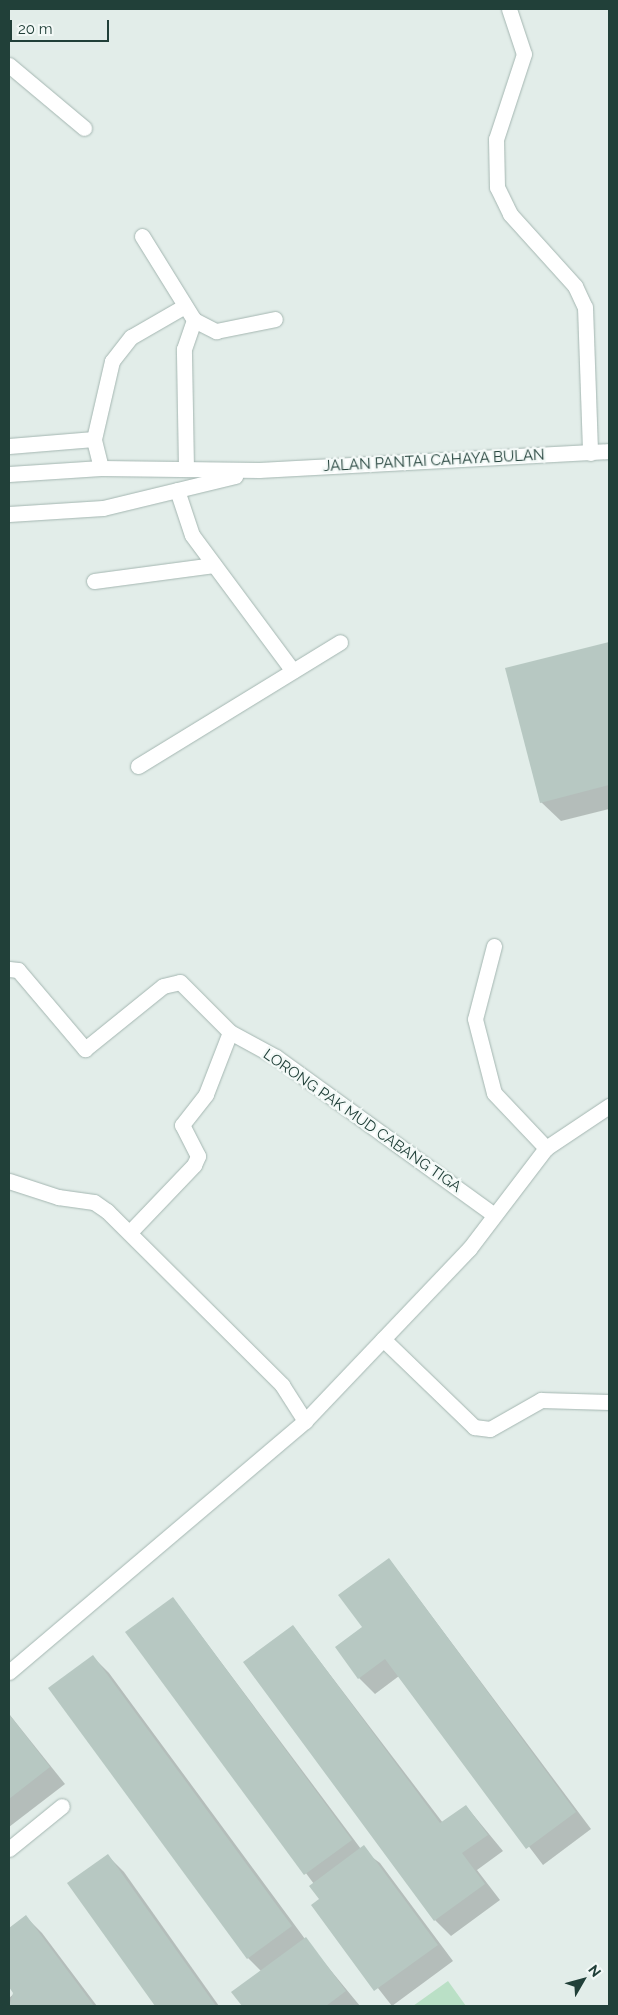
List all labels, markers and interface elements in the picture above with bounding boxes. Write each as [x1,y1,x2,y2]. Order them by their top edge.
scale bar [12,10,111,42]
text: 20 m [18,20,53,38]
street label: JALAN PANTAI CAHAYA BULAN [323,446,545,476]
street label: LORONG PAK MUD CABANG TIGA [259,1045,465,1197]
north arrow [558,1955,608,2005]
text: N [585,1962,604,1980]

